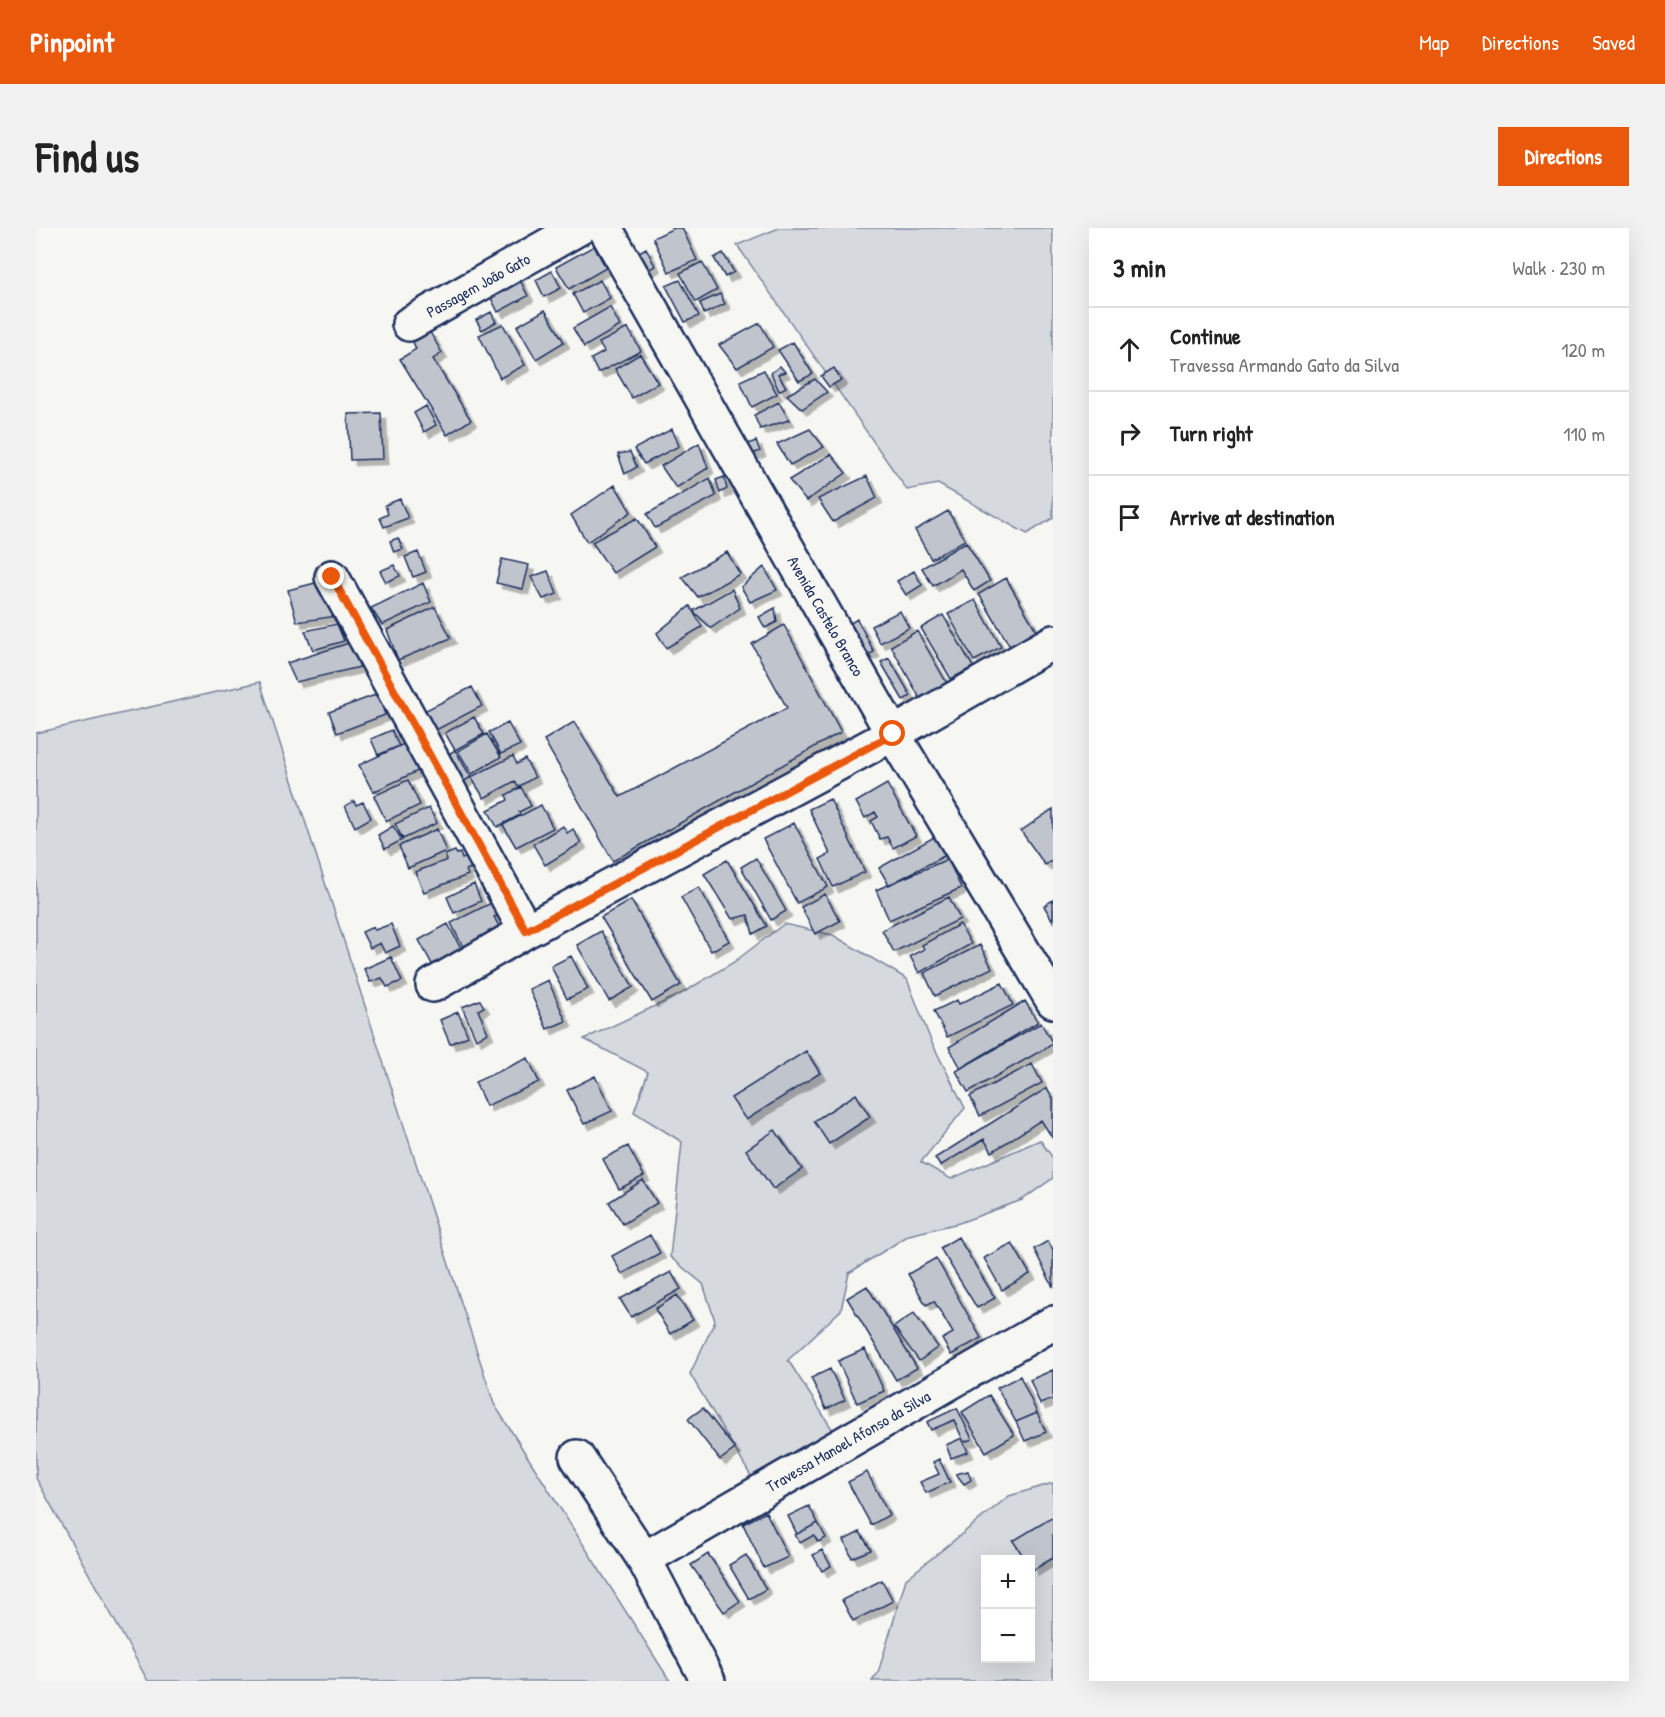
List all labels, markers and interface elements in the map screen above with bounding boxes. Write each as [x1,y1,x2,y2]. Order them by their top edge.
text: Pinpoint [30,23,114,61]
text: Map [1419,28,1449,57]
text: Directions [1482,28,1559,57]
text: Saved [1592,28,1635,57]
button: Directions [1498,127,1629,186]
text: Find us [36,128,139,185]
street label: Passagem João Gato [422,247,534,323]
text: 3 min [1113,250,1166,285]
text: Walk · 230 m [1513,254,1605,281]
text: Continue [1170,321,1241,351]
icon: ahead [1113,333,1146,366]
text: 120 m [1561,336,1605,363]
text: Travessa Armando Gato da Silva [1170,351,1399,378]
icon: right [1113,417,1146,450]
text: Turn right [1170,418,1253,448]
text: 110 m [1563,420,1605,447]
icon: arrive [1113,501,1146,534]
text: Arrive at destination [1170,502,1335,532]
street label: Avenida Castelo Branco [783,552,870,681]
route end [318,563,344,589]
route start [879,720,905,746]
street label: Travessa Manoel Afonso da Silva [762,1385,934,1497]
map controls [981,1555,1035,1663]
button: + [981,1555,1035,1609]
button: − [981,1609,1035,1663]

